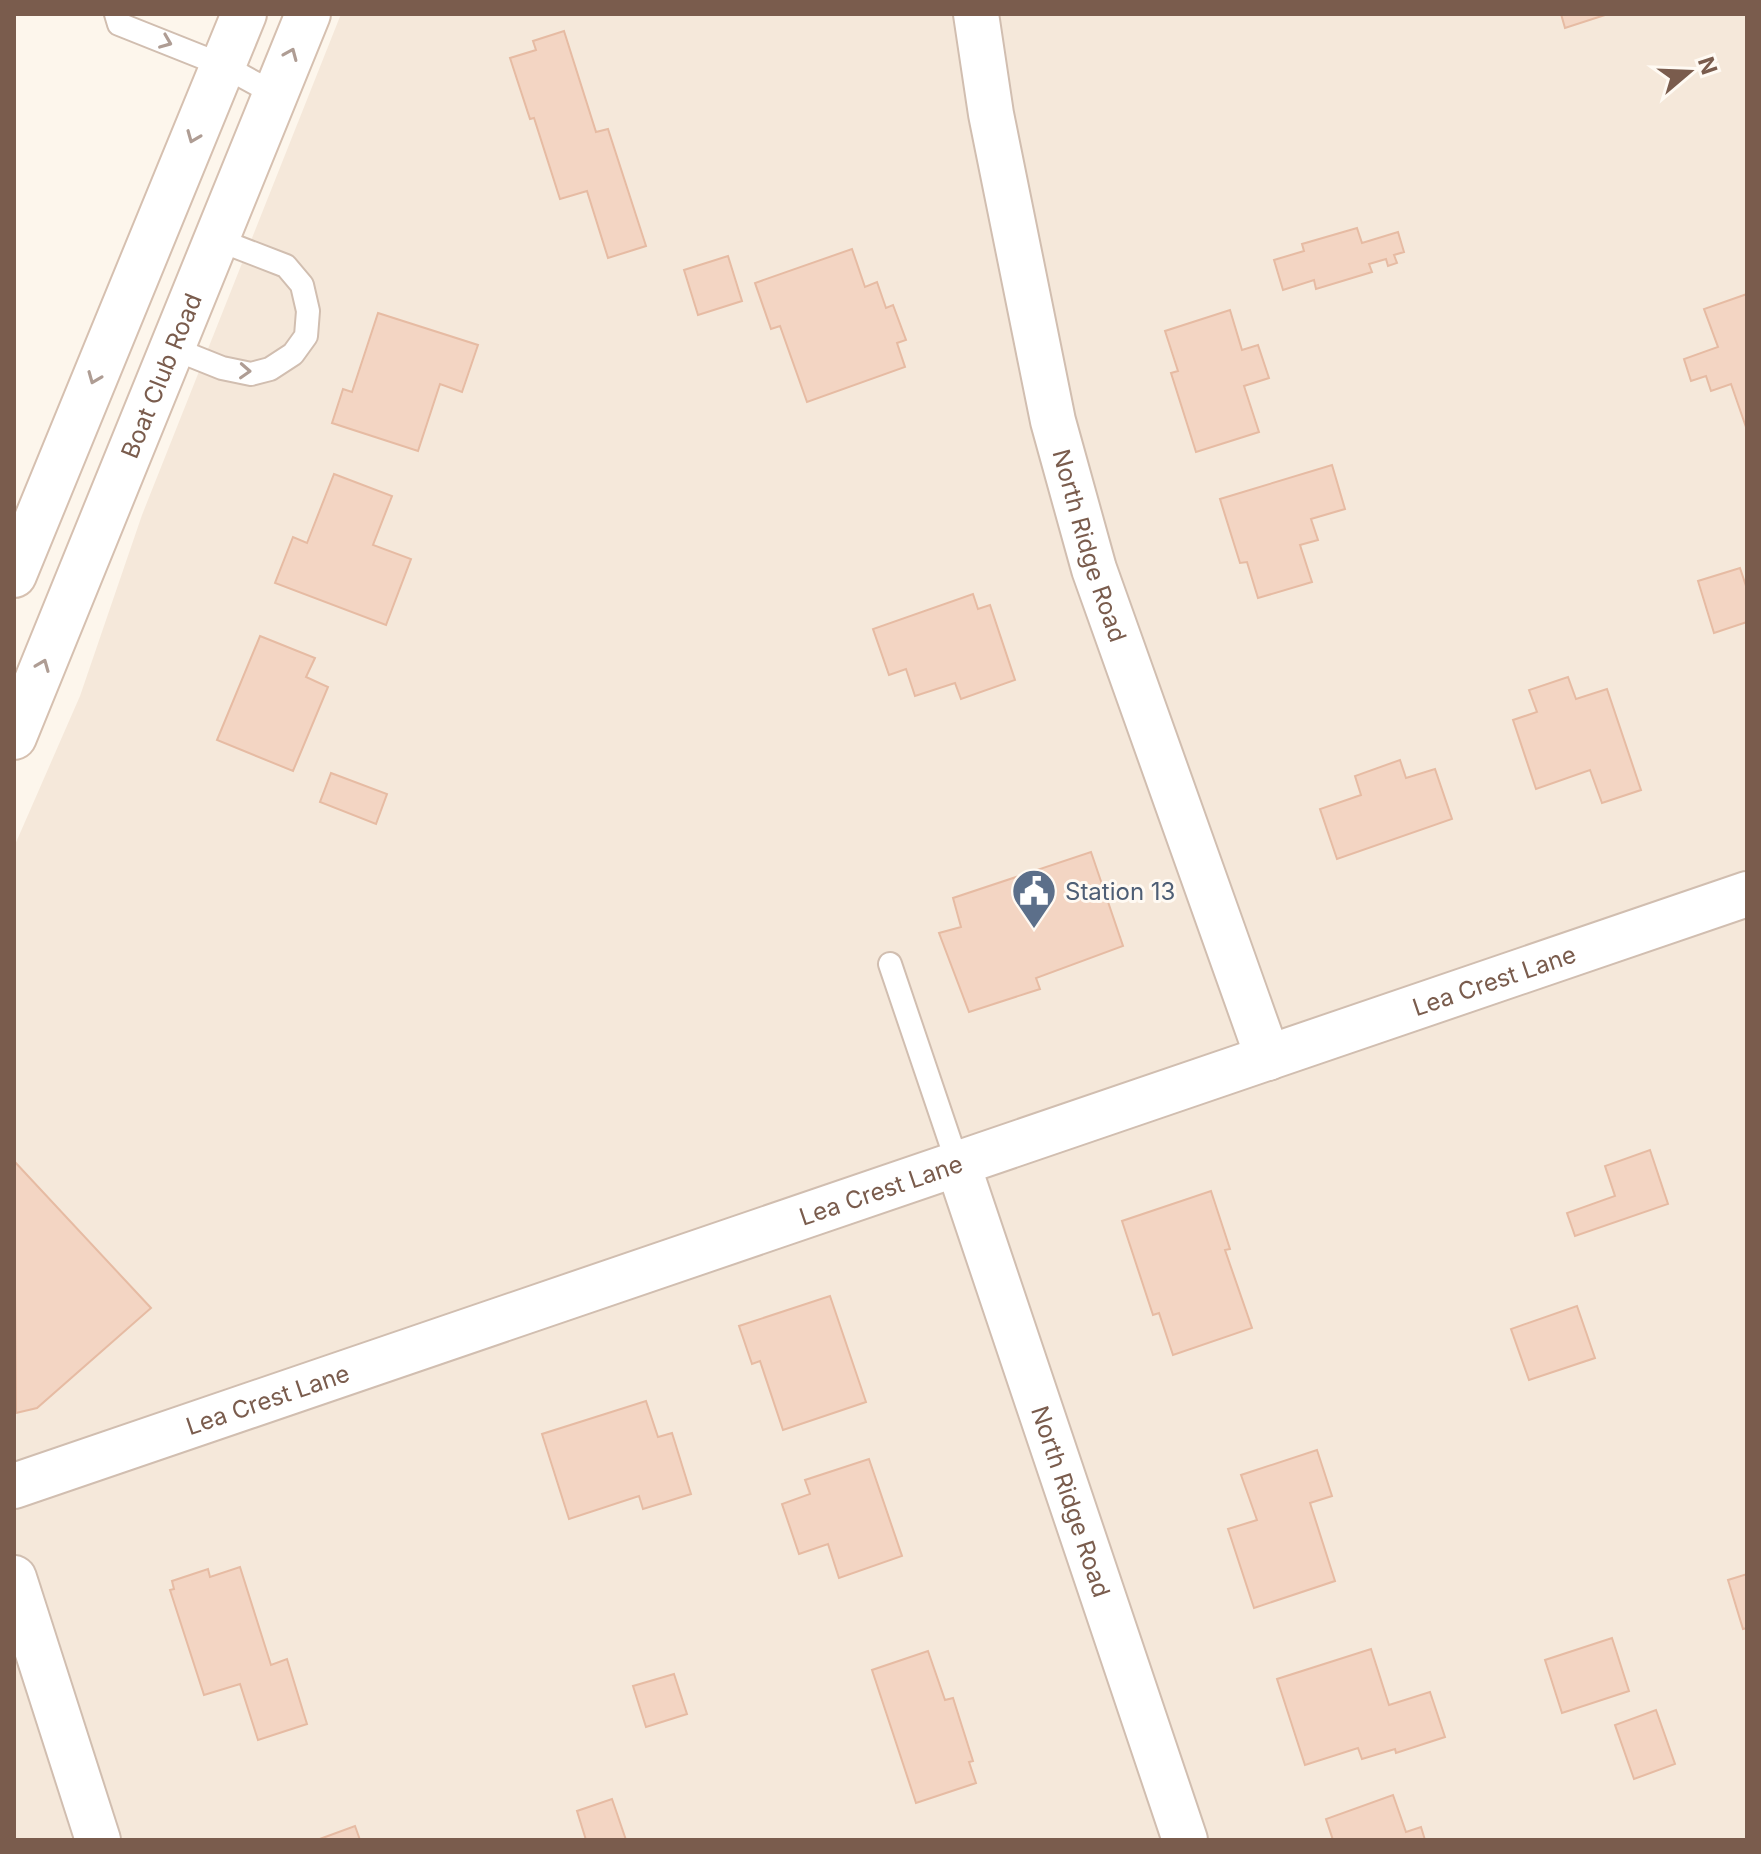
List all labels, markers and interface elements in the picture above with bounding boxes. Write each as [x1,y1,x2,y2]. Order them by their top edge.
north arrow [1649,32,1729,112]
one-way arrow [158,33,172,49]
one-way arrow [282,48,298,62]
text: N [1693,53,1723,78]
one-way arrow [186,129,203,143]
street label: Boat Club Road [114,289,207,462]
one-way arrow [239,362,252,379]
one-way arrow [88,370,104,384]
street label: North Ridge Road [1047,446,1133,646]
one-way arrow [34,659,50,673]
public building icon: Station 13 [1010,867,1058,930]
place label: Station 13 [1065,877,1175,906]
street label: Lea Crest Lane [1409,939,1580,1022]
street label: Lea Crest Lane [795,1149,966,1231]
street label: Lea Crest Lane [182,1358,353,1441]
street label: North Ridge Road [1025,1402,1117,1601]

